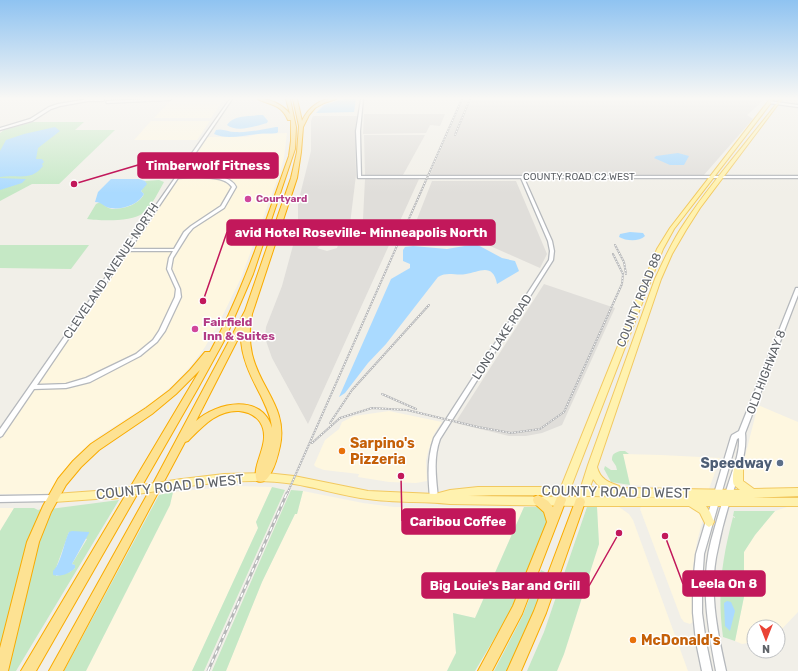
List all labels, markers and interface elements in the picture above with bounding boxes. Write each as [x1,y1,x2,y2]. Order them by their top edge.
callout: Timberwolf Fitness [138,153,278,178]
text: Timberwolf Fitness [146,158,270,173]
street label: COUNTY ROAD C2 WEST [523,171,635,183]
place label: Courtyard [256,193,307,205]
marker: Courtyard [243,194,253,204]
street label: CLEVELAND AVENUE NORTH [60,201,162,341]
callout: avid Hotel Roseville- Minneapolis North [227,220,495,245]
text: avid Hotel Roseville- Minneapolis North [235,225,487,240]
street label: COUNTY ROAD 88 [614,251,664,349]
street label: LONG LAKE ROAD [469,292,535,382]
place label: Fairfield Inn & Suites [203,315,275,343]
marker: Fairfield Inn & Suites [190,324,200,334]
street label: OLD HIGHWAY 8 [743,328,789,416]
place label: Sarpino's Pizzeria [350,435,415,468]
marker: Sarpino's Pizzeria [337,446,347,456]
place label: Speedway [701,455,773,472]
marker: Speedway [775,458,785,468]
street label: COUNTY ROAD D WEST [95,471,245,503]
street label: COUNTY ROAD D WEST [542,482,690,502]
callout: Caribou Coffee [402,509,515,534]
text: Caribou Coffee [410,514,507,529]
callout: Leela On 8 [683,571,765,596]
callout: Big Louie's Bar and Grill [422,573,589,598]
text: Leela On 8 [691,576,757,591]
text: Big Louie's Bar and Grill [430,578,580,593]
north arrow [746,619,786,659]
place label: McDonald's [641,632,721,649]
marker: McDonald's [628,635,638,645]
text: N [762,642,770,655]

